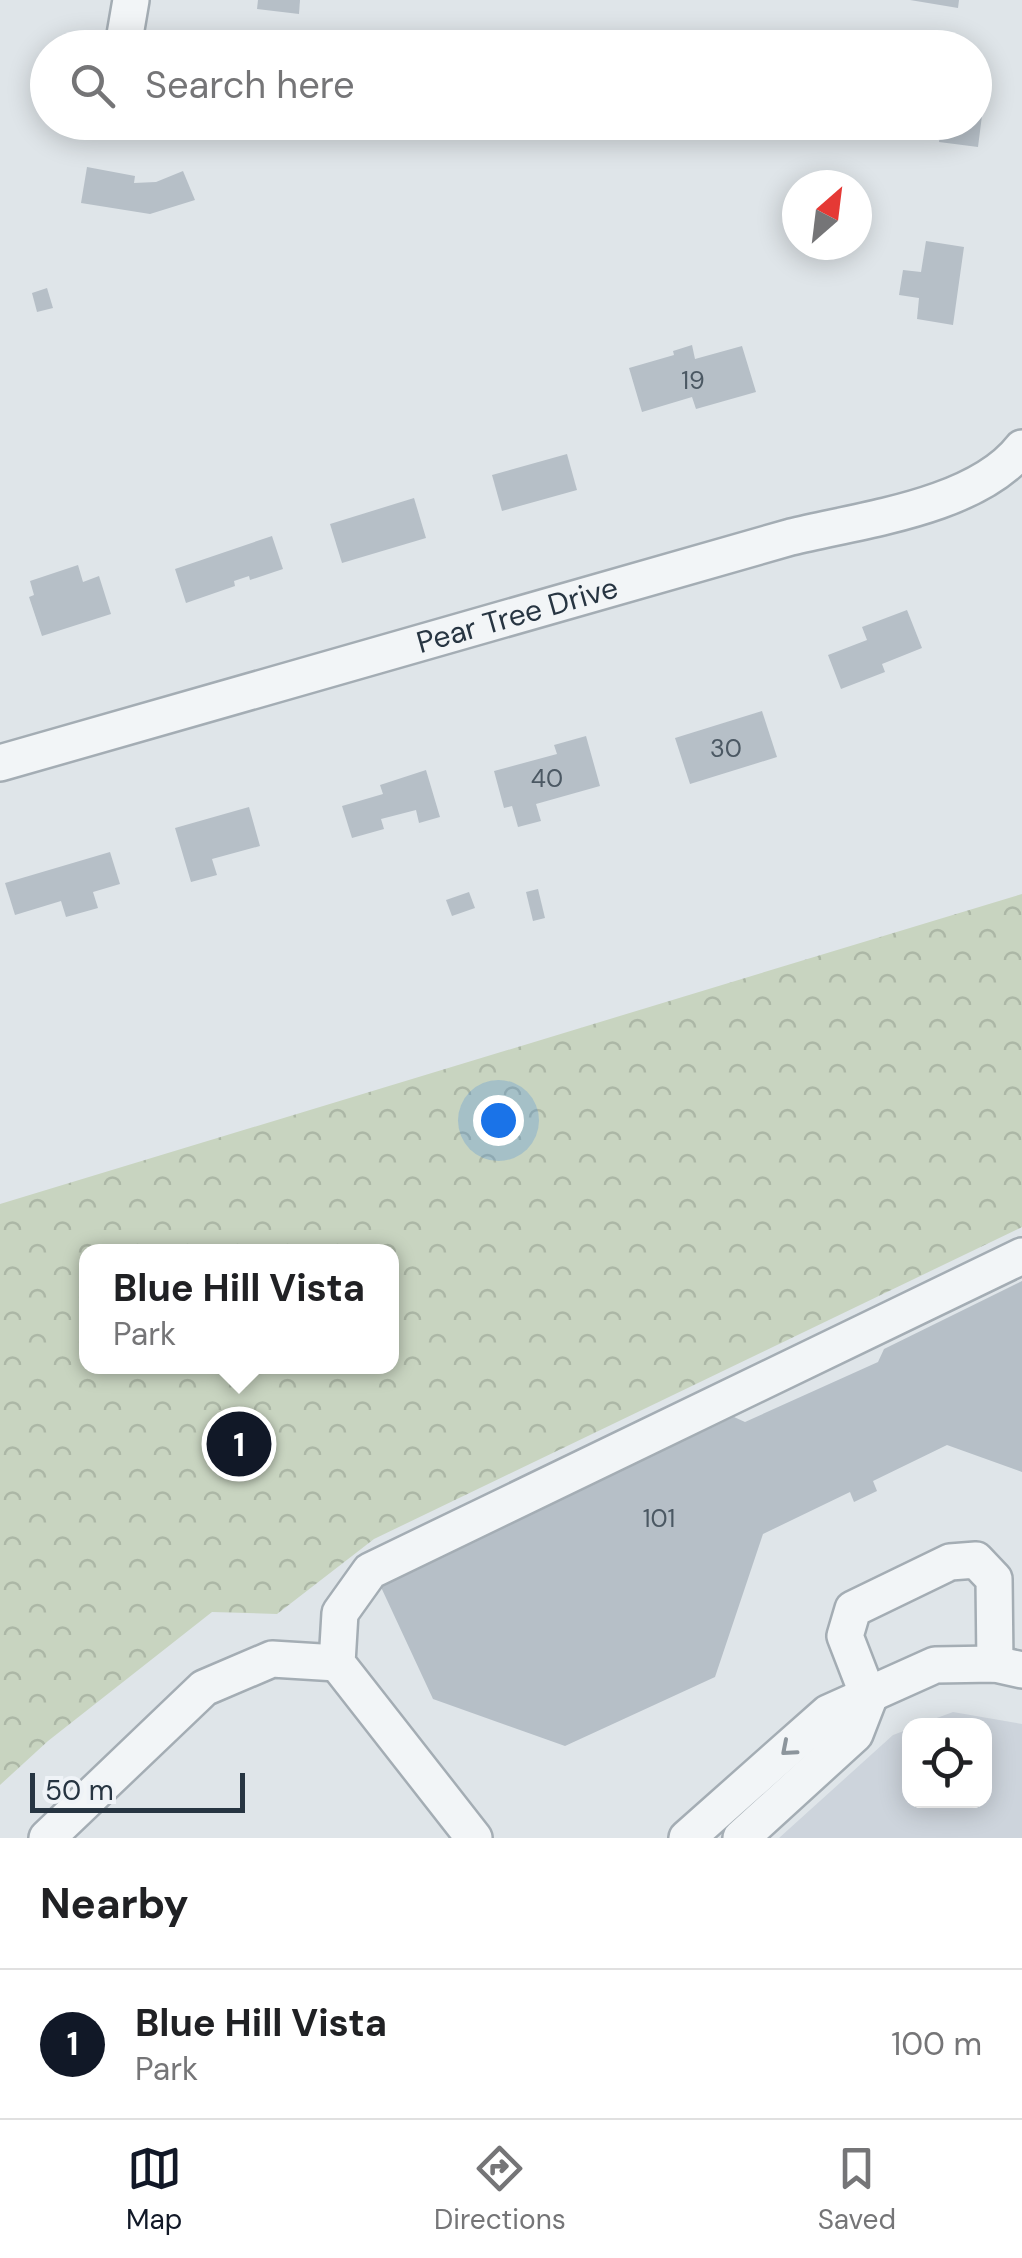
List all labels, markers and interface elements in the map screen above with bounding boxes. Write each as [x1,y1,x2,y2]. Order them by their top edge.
search box [30,30,992,140]
icon: search [65,58,120,113]
text: Search here [145,60,355,110]
north arrow [782,170,872,260]
house number: 19 [681,364,705,397]
street label: Pear Tree Drive [412,567,622,662]
house number: 30 [710,732,742,765]
house number: 40 [531,762,563,795]
your location [473,1095,524,1146]
popup [79,1244,399,1374]
text: Blue Hill Vista [113,1263,365,1313]
text: Park [113,1313,176,1355]
pin: 1 [206,1406,272,1482]
house number: 101 [643,1502,675,1535]
map controls [902,1718,992,1808]
button: locate [902,1718,992,1808]
one-way arrow [781,1737,800,1755]
scale bar [30,1768,245,1812]
text: 50 m [45,1772,114,1809]
text: Nearby [40,1876,189,1931]
text: Blue Hill Vista [135,1998,387,2048]
text: 1 [67,2023,78,2065]
text: 100 m [891,2023,982,2065]
text: Park [135,2048,198,2090]
tab: Map [126,2141,182,2238]
tab: Directions [434,2141,566,2238]
tab: Saved [818,2141,896,2238]

